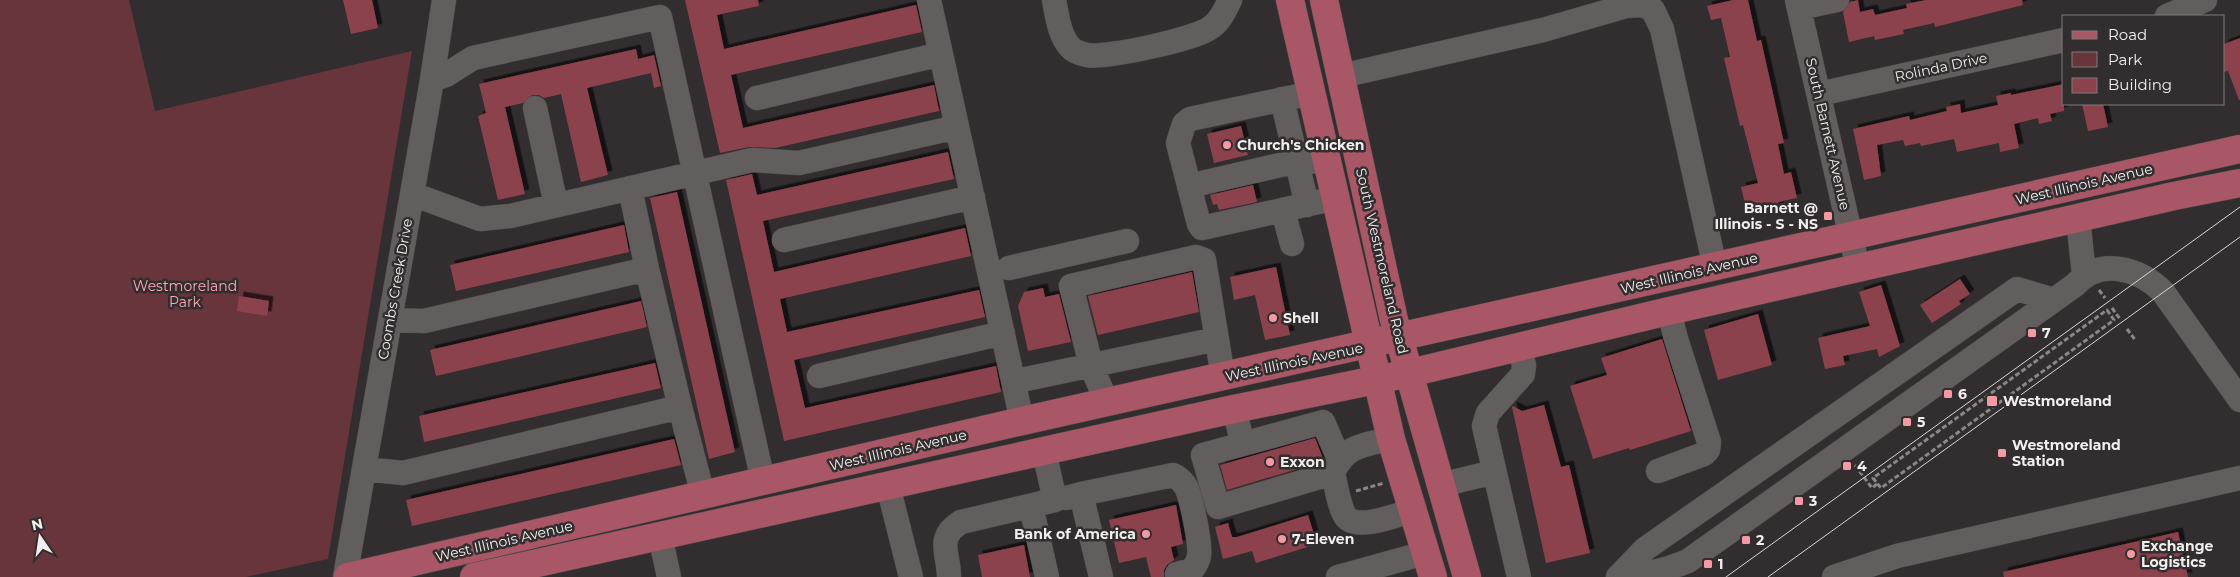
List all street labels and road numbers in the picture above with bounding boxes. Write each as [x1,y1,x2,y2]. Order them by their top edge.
street label: Rolinda Drive [1893,48,1989,86]
street label: South Barnett Avenue [1802,56,1854,212]
street label: West Illinois Avenue [2014,159,2154,209]
street label: South Westmoreland Road [1352,166,1412,356]
street label: Coombs Creek Drive [374,217,416,361]
street label: West Illinois Avenue [1619,248,1759,298]
street label: West Illinois Avenue [1224,339,1364,385]
street label: West Illinois Avenue [828,425,968,475]
street label: West Illinois Avenue [434,516,574,566]

